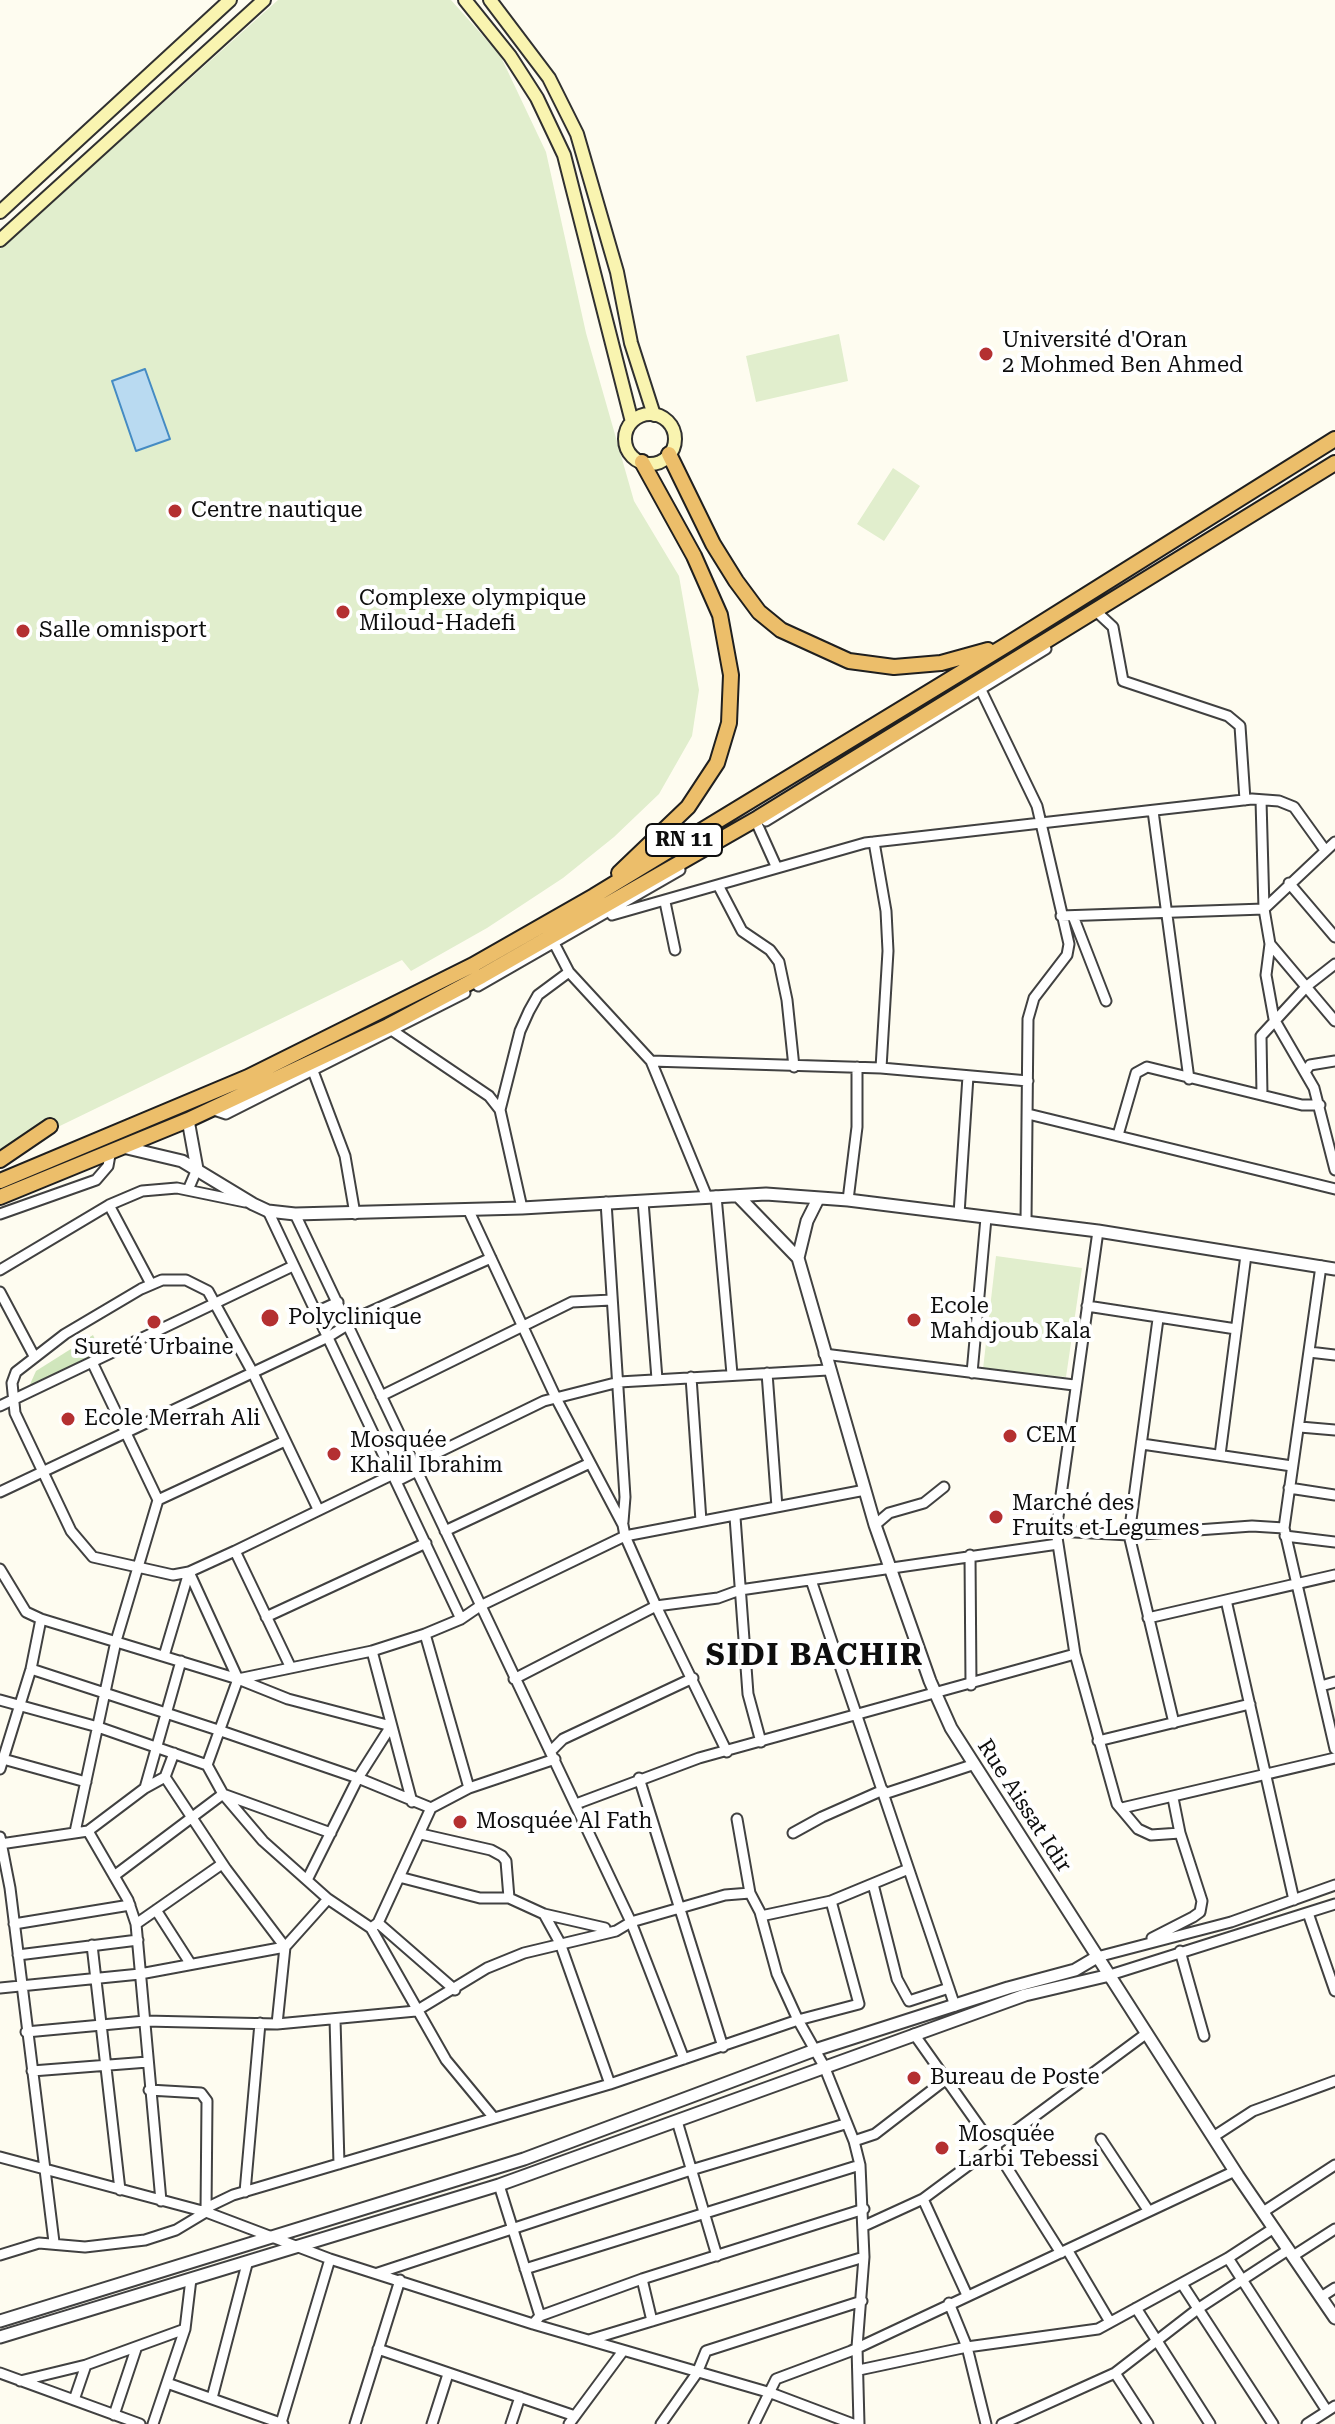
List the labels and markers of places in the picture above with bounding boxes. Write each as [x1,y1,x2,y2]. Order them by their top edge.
place label: Université d'Oran 2 Mohmed Ben Ahmed [1002,328,1243,380]
marker: Université d'Oran 2 Mohmed Ben Ahmed [977,345,995,363]
place label: Centre nautique [191,498,363,524]
marker: Centre nautique [166,502,184,520]
place label: Complexe olympique Miloud-Hadefi [359,586,586,638]
marker: Complexe olympique Miloud-Hadefi [334,603,352,621]
place label: Salle omnisport [39,618,207,644]
marker: Salle omnisport [14,622,32,640]
place label: Ecole Mahdjoub Kala [930,1294,1091,1346]
place label: Polyclinique [288,1305,422,1331]
marker: Polyclinique [259,1307,281,1329]
marker: Ecole Mahdjoub Kala [905,1311,923,1329]
marker: Sureté Urbaine [145,1313,163,1331]
place label: Sureté Urbaine [74,1335,234,1361]
place label: Ecole Merrah Ali [84,1406,260,1432]
marker: Ecole Merrah Ali [59,1410,77,1428]
place label: CEM [1026,1423,1077,1449]
marker: CEM [1001,1427,1019,1445]
place label: Mosquée Khalil Ibrahim [350,1428,503,1480]
marker: Mosquée Khalil Ibrahim [325,1445,343,1463]
place label: Marché des Fruits et Legumes [1012,1491,1199,1542]
marker: Marché des Fruits et Legumes [987,1508,1005,1526]
place label: Mosquée Al Fath [476,1809,652,1835]
marker: Mosquée Al Fath [451,1813,469,1831]
place label: Bureau de Poste [930,2065,1100,2091]
marker: Bureau de Poste [905,2069,923,2087]
place label: Mosquée Larbi Tebessi [958,2122,1099,2174]
marker: Mosquée Larbi Tebessi [933,2139,951,2157]

